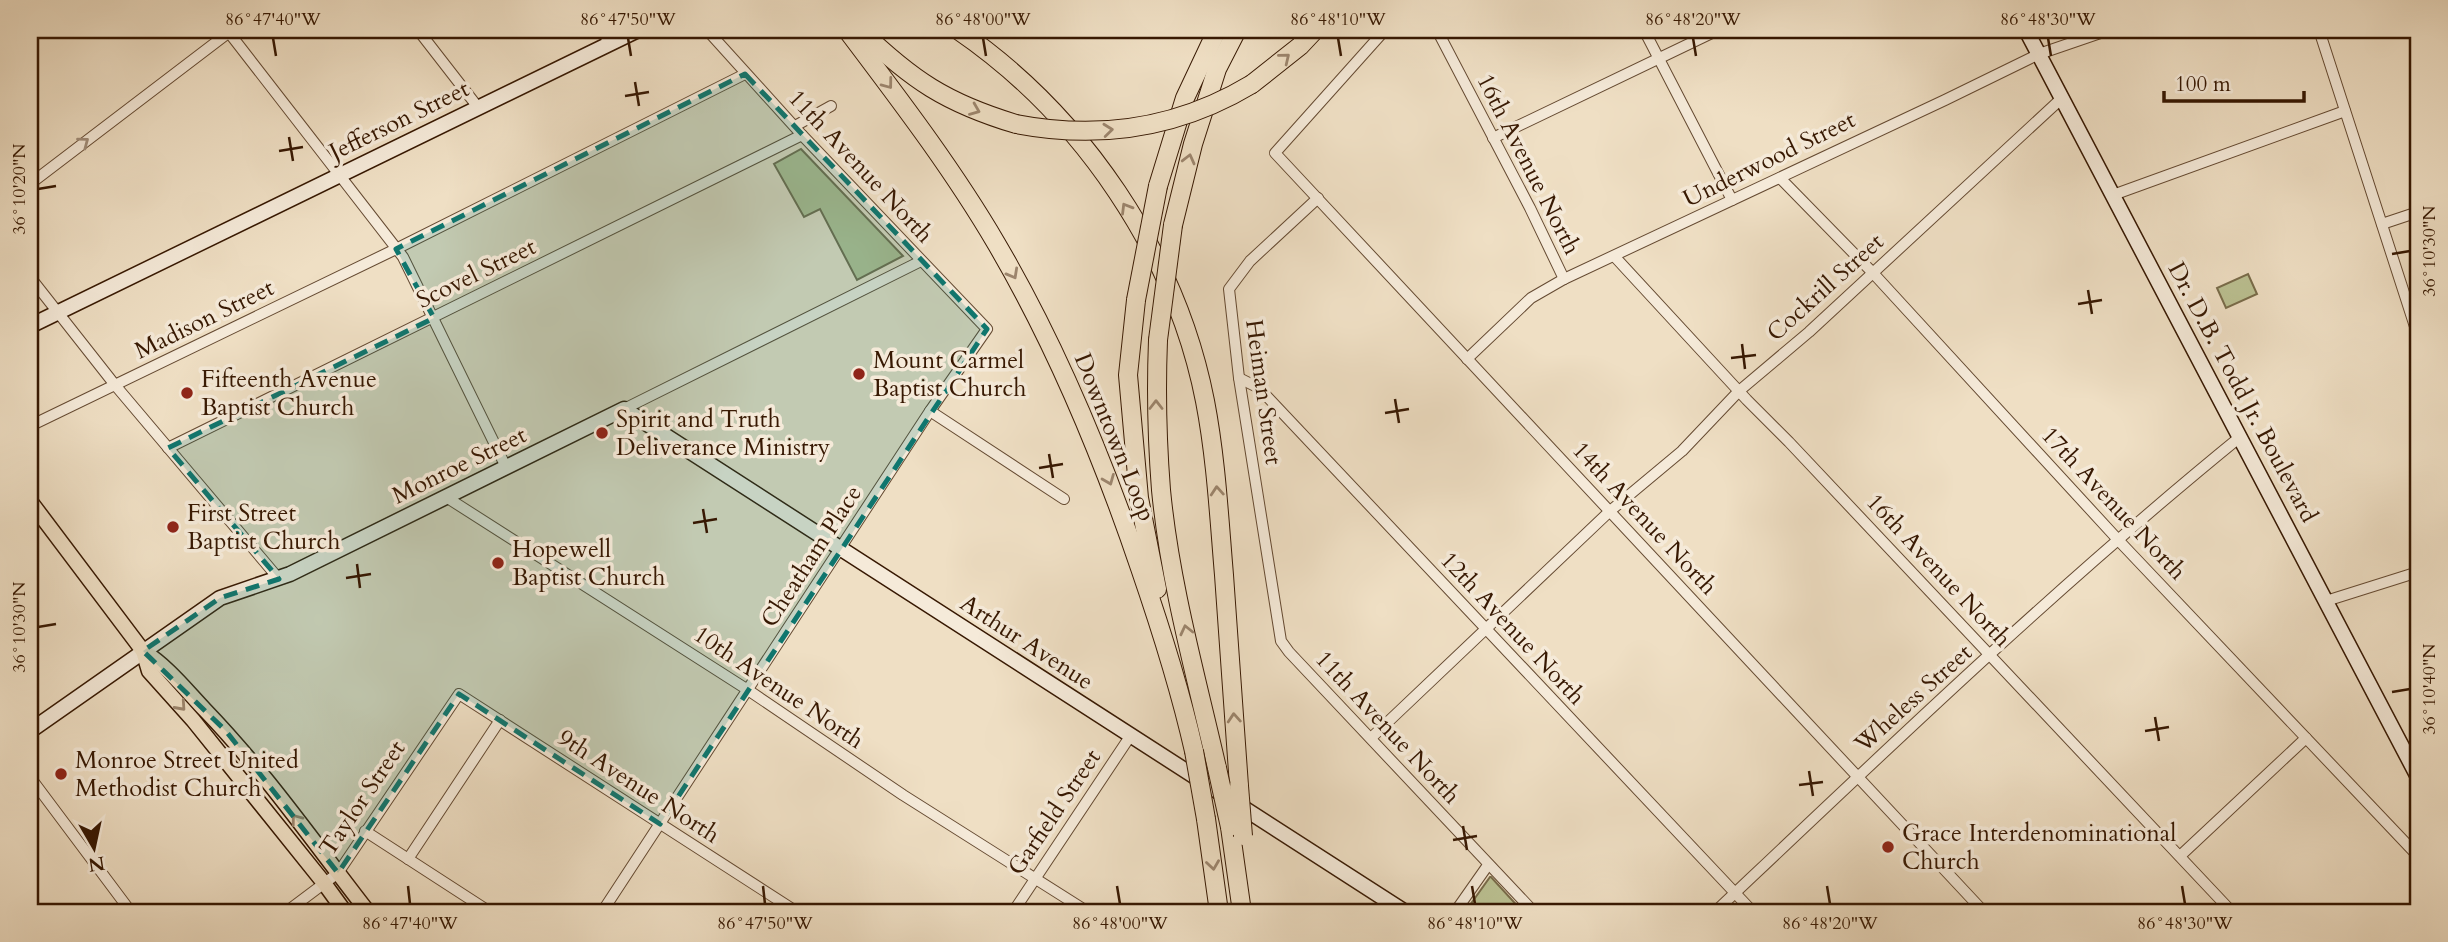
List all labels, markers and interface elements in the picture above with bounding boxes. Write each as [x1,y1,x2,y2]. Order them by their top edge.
text: 86°47'40"W [225,7,321,32]
text: 86°47'50"W [580,7,676,32]
text: 86°48'00"W [935,7,1031,32]
text: 86°48'10"W [1290,7,1386,32]
text: 86°48'20"W [1645,7,1741,32]
text: 86°48'30"W [2000,7,2096,32]
one-way arrow [1277,54,1289,67]
scale bar [2164,60,2304,104]
street label: 16th Avenue North [1469,68,1588,260]
text: 100 m [2175,70,2231,99]
street label: Jefferson Street [321,72,475,170]
one-way arrow [879,76,892,89]
street label: 11th Avenue North [781,82,941,250]
one-way arrow [969,102,981,116]
street label: Underwood Street [1678,103,1861,215]
one-way arrow [1103,123,1114,138]
one-way arrow [76,138,89,151]
text: 36°10'20"N [7,143,32,235]
one-way arrow [1181,153,1195,165]
one-way arrow [1122,202,1135,215]
text: 36°10'30"N [2417,205,2442,297]
street label: Cockrill Street [1760,226,1891,349]
street label: Scovel Street [411,230,542,317]
street label: Dr. D.B. Todd Jr. Boulevard [2160,256,2325,529]
one-way arrow [1005,267,1018,279]
street label: Madison Street [129,271,280,367]
street label: Heiman Street [1237,317,1290,467]
place label: Mount Carmel Baptist Church [873,344,1026,405]
street label: Downtown Loop [1066,348,1163,526]
place label: Fifteenth Avenue Baptist Church [201,363,377,424]
marker: Mount Carmel Baptist Church [851,366,867,382]
marker: Fifteenth Avenue Baptist Church [179,385,195,401]
one-way arrow [1148,399,1164,410]
place label: Spirit and Truth Deliverance Ministry [616,403,830,464]
street label: Monroe Street [386,418,532,512]
street label: 17th Avenue North [2034,419,2194,587]
marker: Spirit and Truth Deliverance Ministry [594,425,610,441]
street label: 14th Avenue North [1565,434,1725,602]
one-way arrow [1100,473,1114,485]
street label: Cheatham Place [753,479,870,634]
one-way arrow [1210,486,1225,497]
street label: 16th Avenue North [1859,486,2019,654]
place label: First Street Baptist Church [187,497,340,558]
marker: First Street Baptist Church [165,519,181,535]
place label: Hopewell Baptist Church [512,533,665,594]
street label: 12th Avenue North [1433,544,1593,712]
marker: Hopewell Baptist Church [490,555,506,571]
text: 36°10'30"N [7,581,32,673]
street label: Arthur Avenue [954,587,1100,698]
street label: 10th Avenue North [687,618,870,757]
one-way arrow [1179,624,1194,636]
street label: Wheless Street [1847,636,1980,761]
street label: 11th Avenue North [1308,643,1468,811]
text: 36°10'40"N [2417,643,2442,735]
one-way arrow [172,698,185,711]
one-way arrow [1227,712,1242,723]
street label: 9th Avenue North [551,722,726,851]
street label: Taylor Street [312,734,413,863]
street label: Garfield Street [1000,742,1109,882]
place label: Monroe Street United Methodist Church [75,744,299,805]
marker: Monroe Street United Methodist Church [53,766,69,782]
north arrow [60,813,130,883]
one-way arrow [292,814,305,826]
place label: Grace Interdenominational Church [1902,817,2176,878]
marker: Grace Interdenominational Church [1880,839,1896,855]
text: N [86,850,107,878]
one-way arrow [1205,860,1220,871]
text: 86°47'40"W [362,911,458,936]
text: 86°47'50"W [717,911,813,936]
text: 86°48'00"W [1072,911,1168,936]
text: 86°48'10"W [1427,911,1523,936]
text: 86°48'20"W [1782,911,1878,936]
text: 86°48'30"W [2137,911,2233,936]

